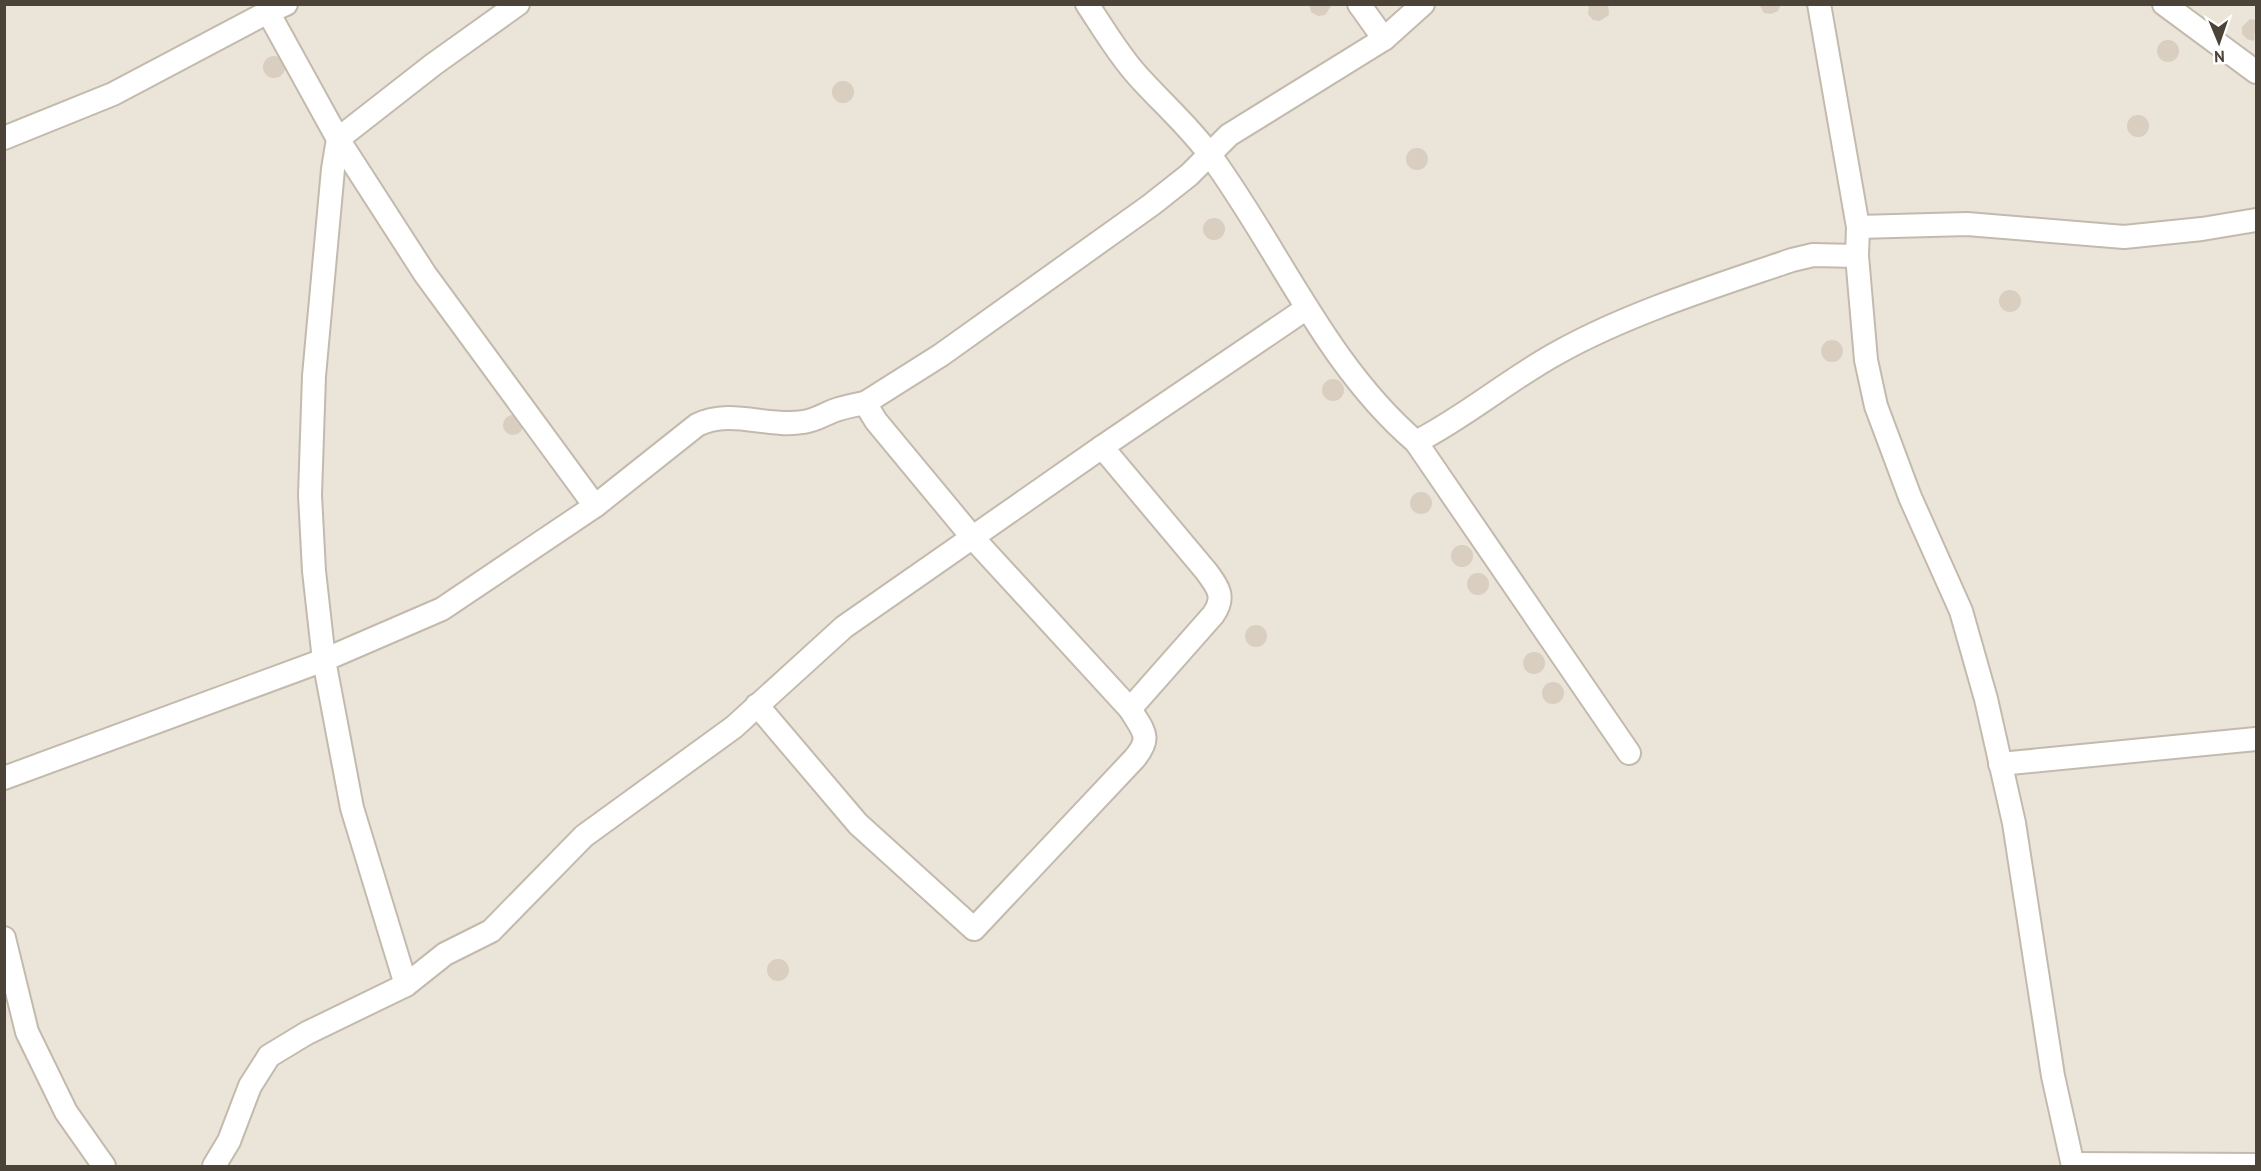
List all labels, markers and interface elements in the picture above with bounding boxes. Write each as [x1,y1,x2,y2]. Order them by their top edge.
north arrow [2189,12,2249,72]
text: N [2214,47,2225,67]

